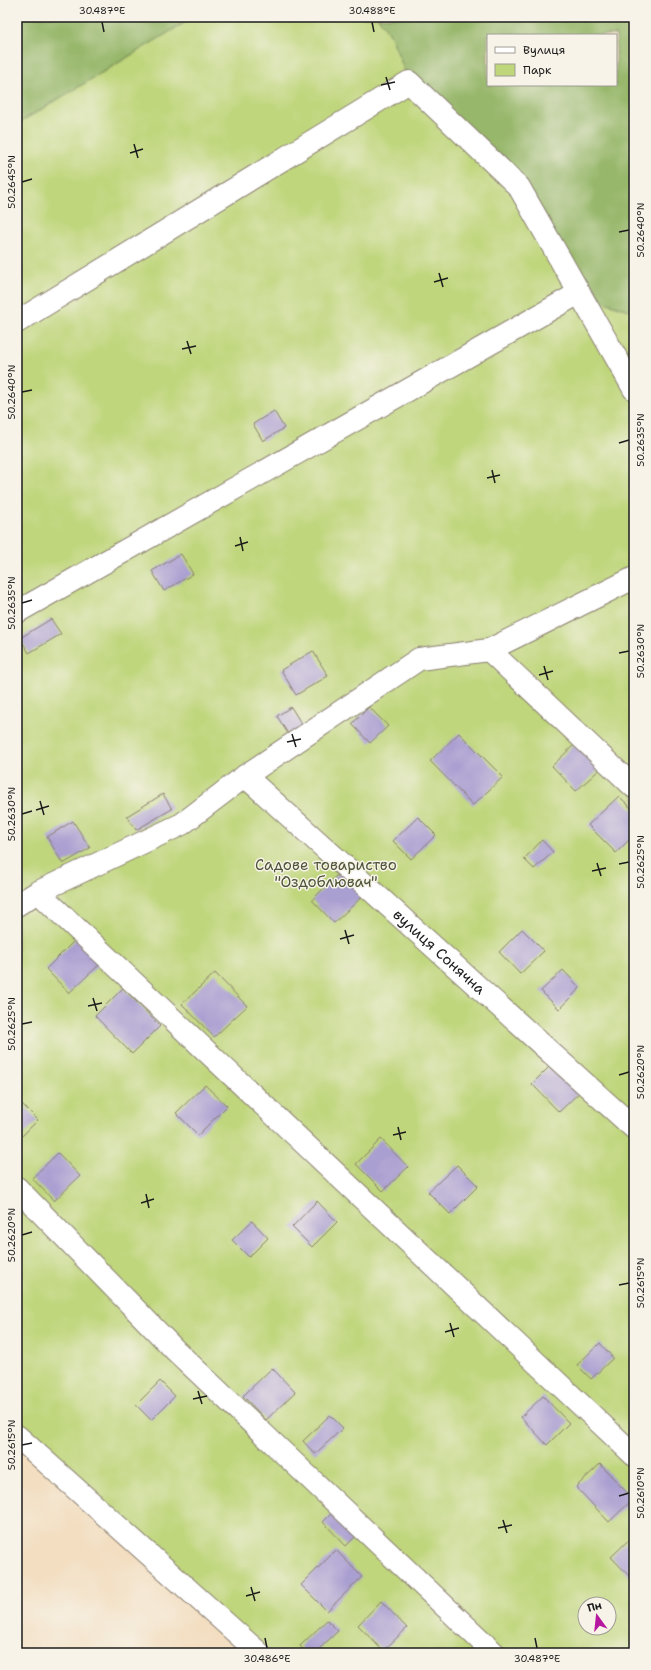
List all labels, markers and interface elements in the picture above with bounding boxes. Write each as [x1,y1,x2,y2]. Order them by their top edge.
text: 30.487°E [79,4,125,17]
text: 30.488°E [349,4,396,17]
legend [487,34,617,86]
text: Вулиця [523,42,565,58]
text: Парк [523,62,552,78]
text: 50.2645°N [5,155,18,209]
text: 50.2640°N [634,203,647,257]
text: 50.2640°N [5,365,18,419]
text: 50.2635°N [634,413,647,467]
text: 50.2635°N [5,576,18,630]
text: 50.2630°N [634,624,647,678]
text: 50.2630°N [5,787,18,841]
text: 50.2625°N [634,835,647,889]
park label: Садове товариство "Оздоблювач" [255,855,397,892]
street label: вулиця Сонячна [389,905,490,999]
text: 50.2625°N [5,997,18,1051]
text: 50.2620°N [634,1045,647,1099]
text: 50.2620°N [5,1208,18,1262]
text: 50.2615°N [634,1258,647,1308]
text: 50.2615°N [5,1420,18,1470]
text: 50.2610°N [634,1467,647,1519]
north arrow [577,1596,617,1636]
text: Пн [586,1598,604,1616]
text: 30.486°E [244,1652,290,1665]
text: 30.487°E [514,1652,560,1665]

